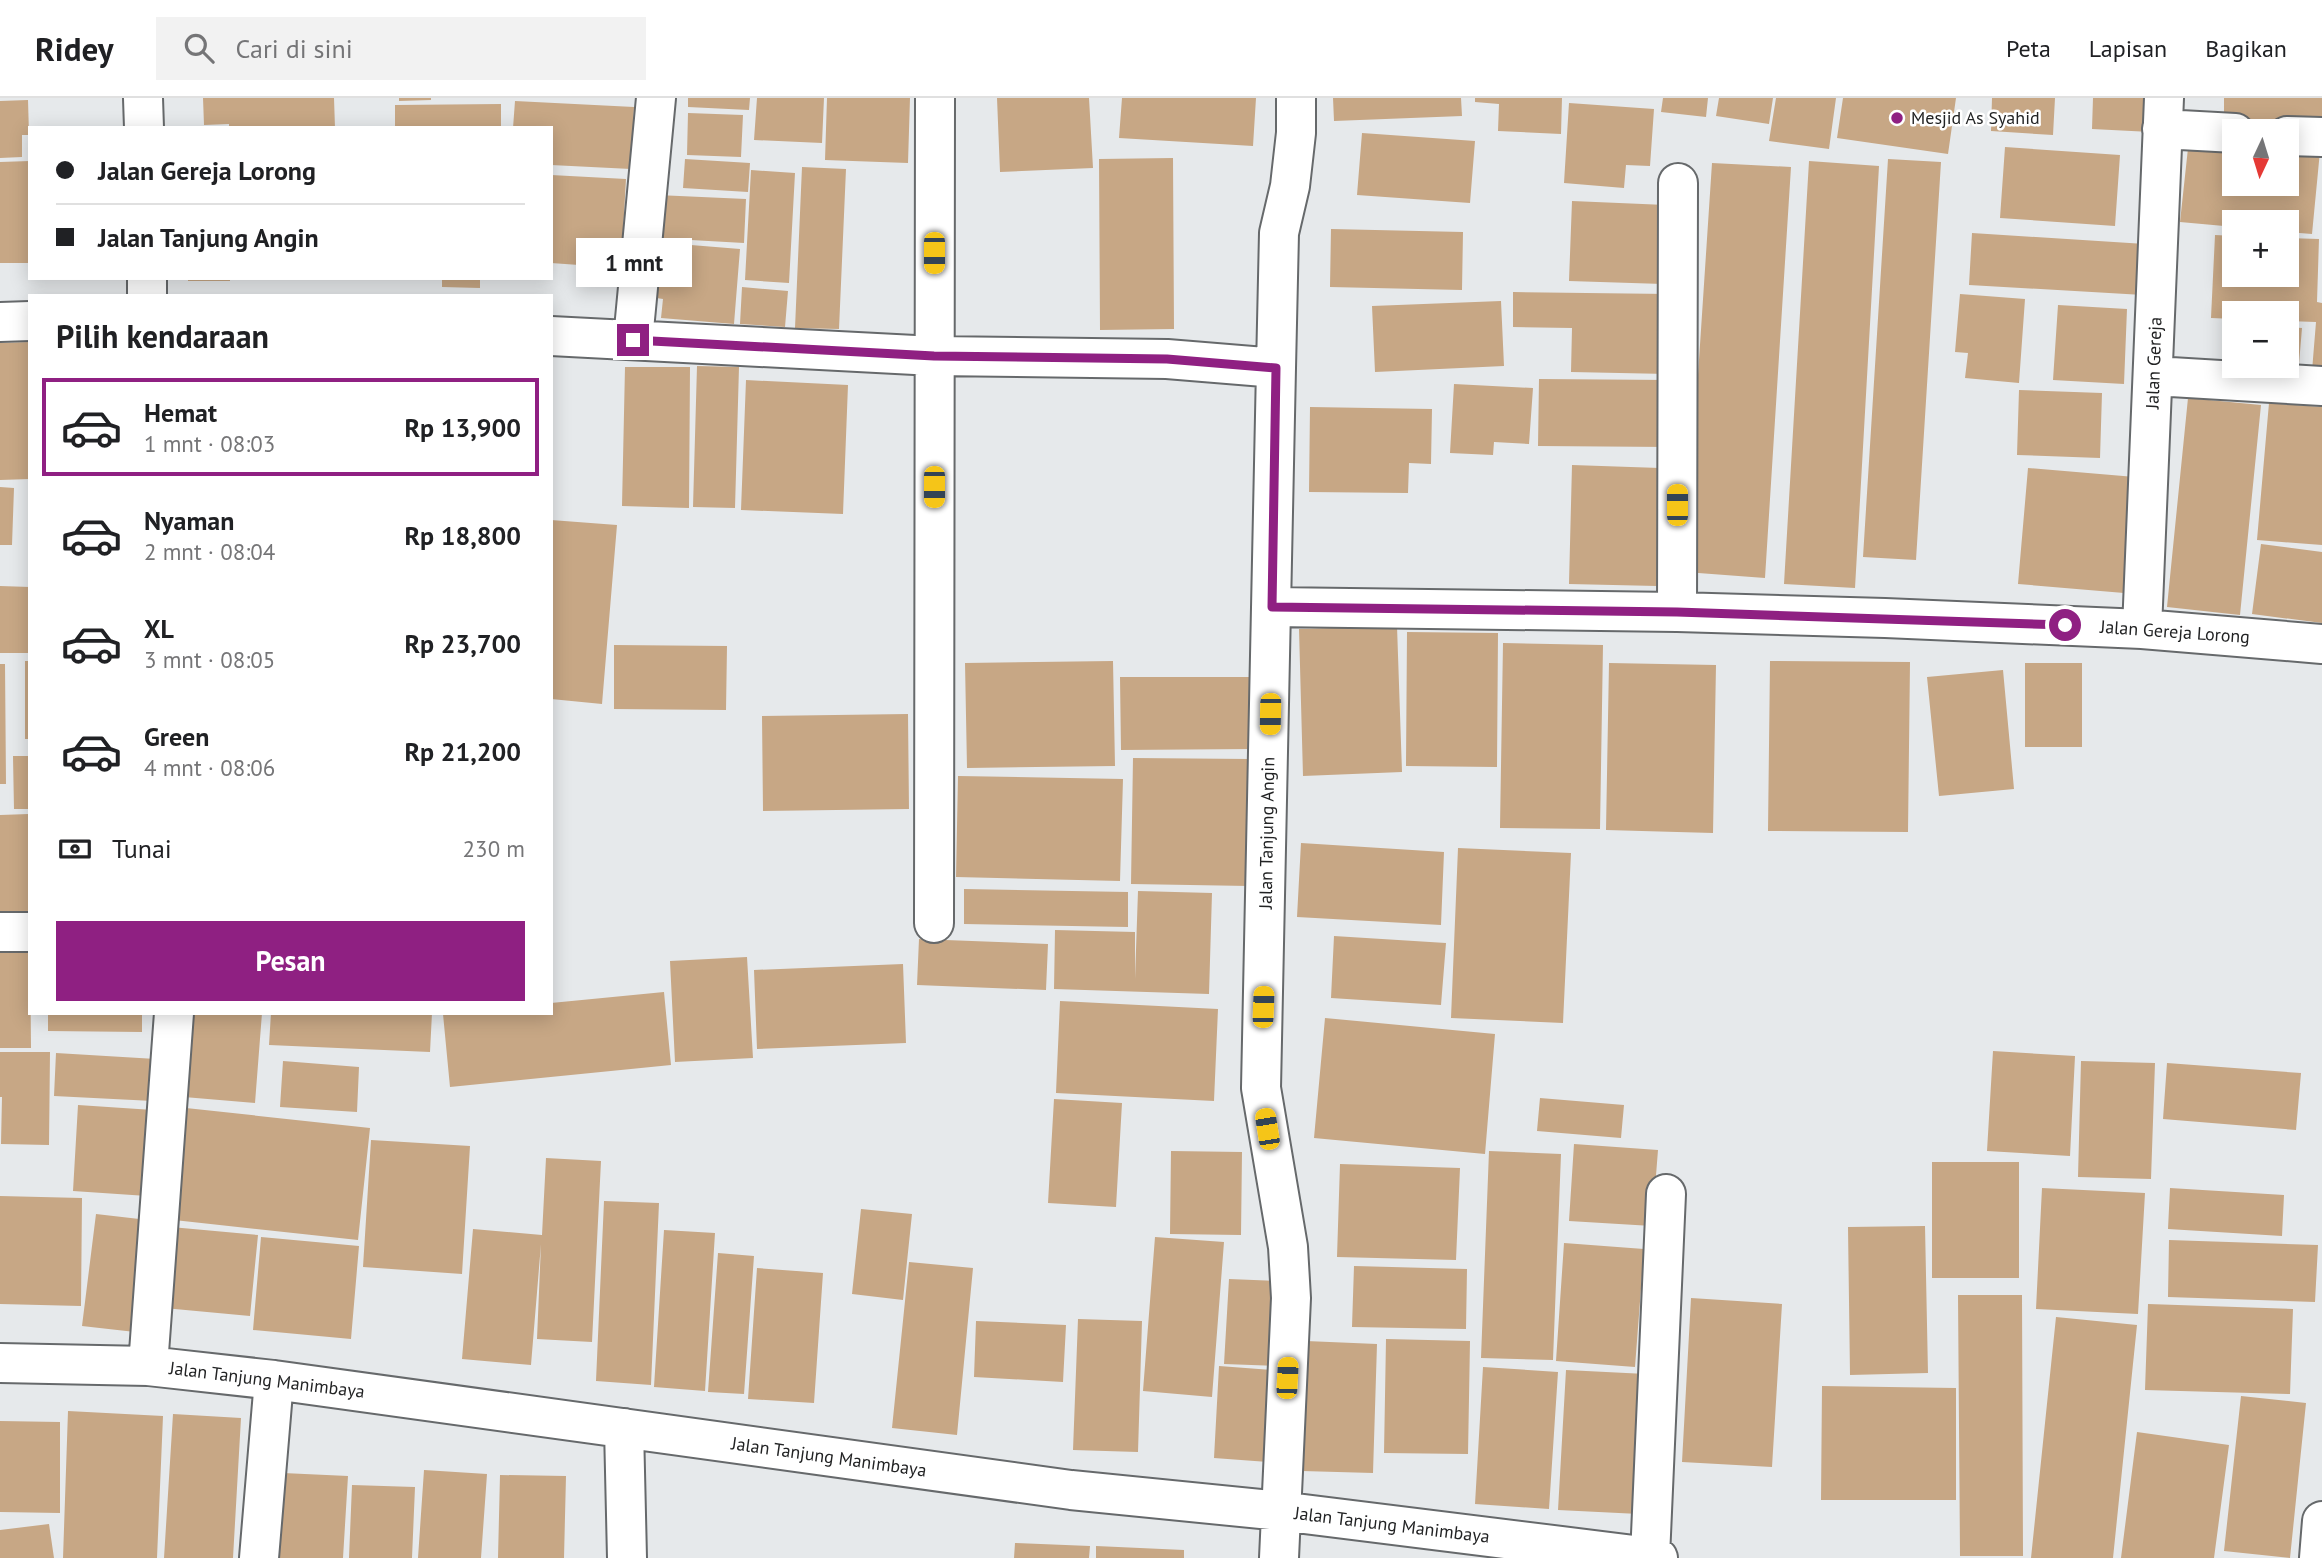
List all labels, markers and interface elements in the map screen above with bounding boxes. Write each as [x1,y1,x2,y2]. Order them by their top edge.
search box [156,17,646,80]
text: Ridey [35,27,114,70]
icon: search [180,29,218,67]
text: Cari di sini [236,32,353,65]
text: Peta [2006,33,2051,64]
text: Lapisan [2089,33,2167,64]
text: Bagikan [2205,33,2287,64]
place label: Mesjid As Syahid [1911,106,2040,129]
marker: Mesjid As Syahid [1889,110,1905,126]
north arrow [2222,119,2300,196]
map controls [2222,119,2299,378]
text: Jalan Gereja Lorong [98,154,316,187]
button: + [2222,210,2299,287]
text: Jalan Tanjung Angin [98,221,319,254]
car [924,232,945,274]
callout: 1 mnt [575,238,691,288]
text: 1 mnt [605,248,663,277]
button: − [2222,301,2299,378]
text: Pilih kendaraan [56,315,269,357]
street label: Jalan Gereja [2140,317,2167,410]
route end [617,324,649,356]
icon: car [60,396,123,459]
text: Hemat [144,396,217,429]
text: Rp 13,900 [404,411,521,444]
text: 1 mnt · 08:03 [144,429,275,458]
car [924,466,945,508]
car [1667,484,1688,526]
icon: car [60,504,123,567]
text: Nyaman [144,504,234,537]
text: Rp 18,800 [404,519,521,552]
text: 2 mnt · 08:04 [144,537,275,566]
route start [2049,609,2081,641]
icon: car [60,612,123,675]
text: XL [144,612,174,645]
street label: Jalan Gereja Lorong [2098,615,2251,648]
text: Rp 23,700 [404,627,521,660]
text: 3 mnt · 08:05 [144,645,275,674]
car [1260,693,1281,735]
icon: car [60,720,123,783]
text: Green [144,720,209,753]
text: Rp 21,200 [404,735,521,768]
text: 4 mnt · 08:06 [144,753,275,782]
street label: Jalan Tanjung Angin [1254,757,1279,910]
icon: cash [56,830,94,868]
text: Tunai [112,832,172,865]
text: 230 m [463,834,525,863]
button: Pesan [56,921,525,1001]
car [1252,986,1275,1028]
car [1254,1107,1281,1151]
street label: Jalan Tanjung Manimbaya [167,1356,366,1403]
car [1276,1356,1299,1400]
street label: Jalan Tanjung Manimbaya [729,1431,928,1482]
street label: Jalan Tanjung Manimbaya [1292,1501,1491,1548]

